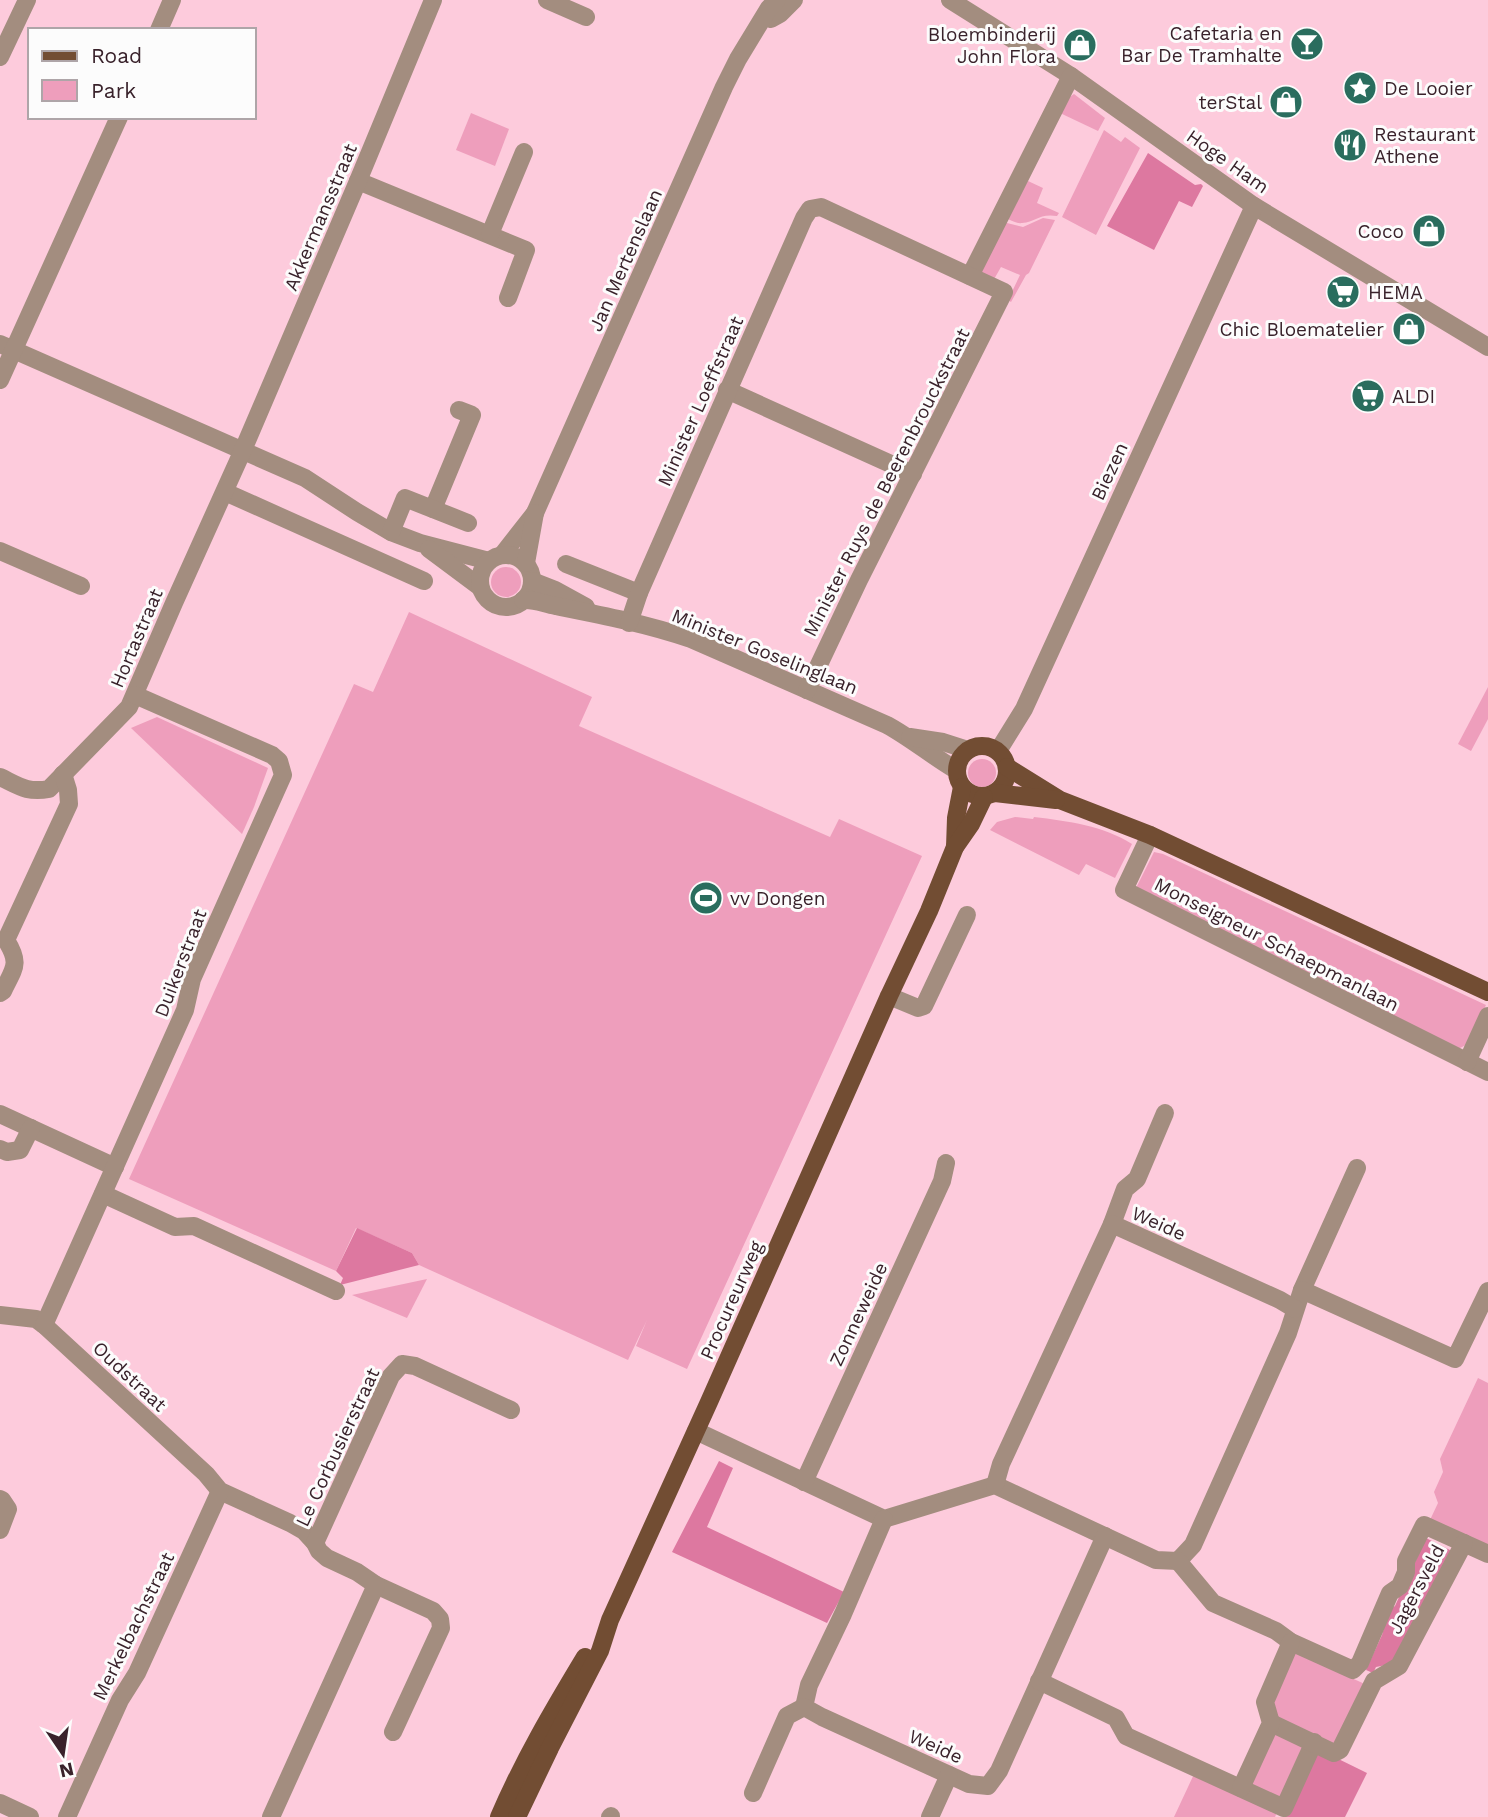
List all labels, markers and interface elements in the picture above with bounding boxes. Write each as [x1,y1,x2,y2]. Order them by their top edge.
place label: Cafetaria en Bar De Tramhalte [1121,22,1282,67]
place label: Bloembinderij John Flora [928,23,1056,68]
bar icon: Cafetaria en Bar De Tramhalte [1288,25,1326,63]
shop icon: Bloembinderij John Flora [1061,26,1099,64]
legend [28,28,256,119]
text: Road [91,43,142,68]
place icon: De Looier [1341,69,1379,107]
place label: De Looier [1384,77,1473,100]
text: Park [91,78,136,103]
shop icon: terStal [1267,83,1305,121]
place label: terStal [1199,91,1262,114]
place label: Restaurant Athene [1374,123,1476,168]
street label: Hoge Ham [1182,125,1273,198]
restaurant icon: Restaurant Athene [1331,126,1369,164]
street label: Akkermansstraat [279,140,362,294]
street label: Jan Mertenslaan [584,185,667,335]
shop icon: Coco [1410,212,1448,250]
place label: Coco [1358,220,1404,243]
supermarket icon: HEMA [1324,273,1362,311]
place label: HEMA [1368,281,1423,304]
shop icon: Chic Bloematelier [1390,310,1428,348]
street label: Minister Loeffstraat [653,313,748,490]
place label: Chic Bloematelier [1219,318,1384,341]
street label: Minister Ruys de Beerenbrouckstraat [798,324,975,640]
supermarket icon: ALDI [1349,377,1387,415]
place label: ALDI [1392,385,1435,408]
street label: Biezen [1086,439,1133,504]
street label: Hortastraat [105,585,168,691]
street label: Minister Goselinglaan [668,604,861,699]
street label: Monseigneur Schaepmanlaan [1151,873,1403,1016]
sports icon: vv Dongen [687,879,725,917]
place label: vv Dongen [730,887,825,910]
street label: Duikerstraat [149,906,212,1020]
street label: Weide [1128,1201,1189,1245]
street label: Procureurweg [695,1237,768,1363]
street label: Zonneweide [824,1259,892,1370]
street label: Oudstraat [88,1336,171,1416]
street label: Le Corbusierstraat [291,1364,384,1530]
street label: Jagersveld [1383,1541,1450,1638]
street label: Merkelbachstraat [88,1549,179,1704]
north arrow [28,1719,98,1789]
street label: Weide [905,1724,966,1768]
text: N [57,1757,76,1783]

